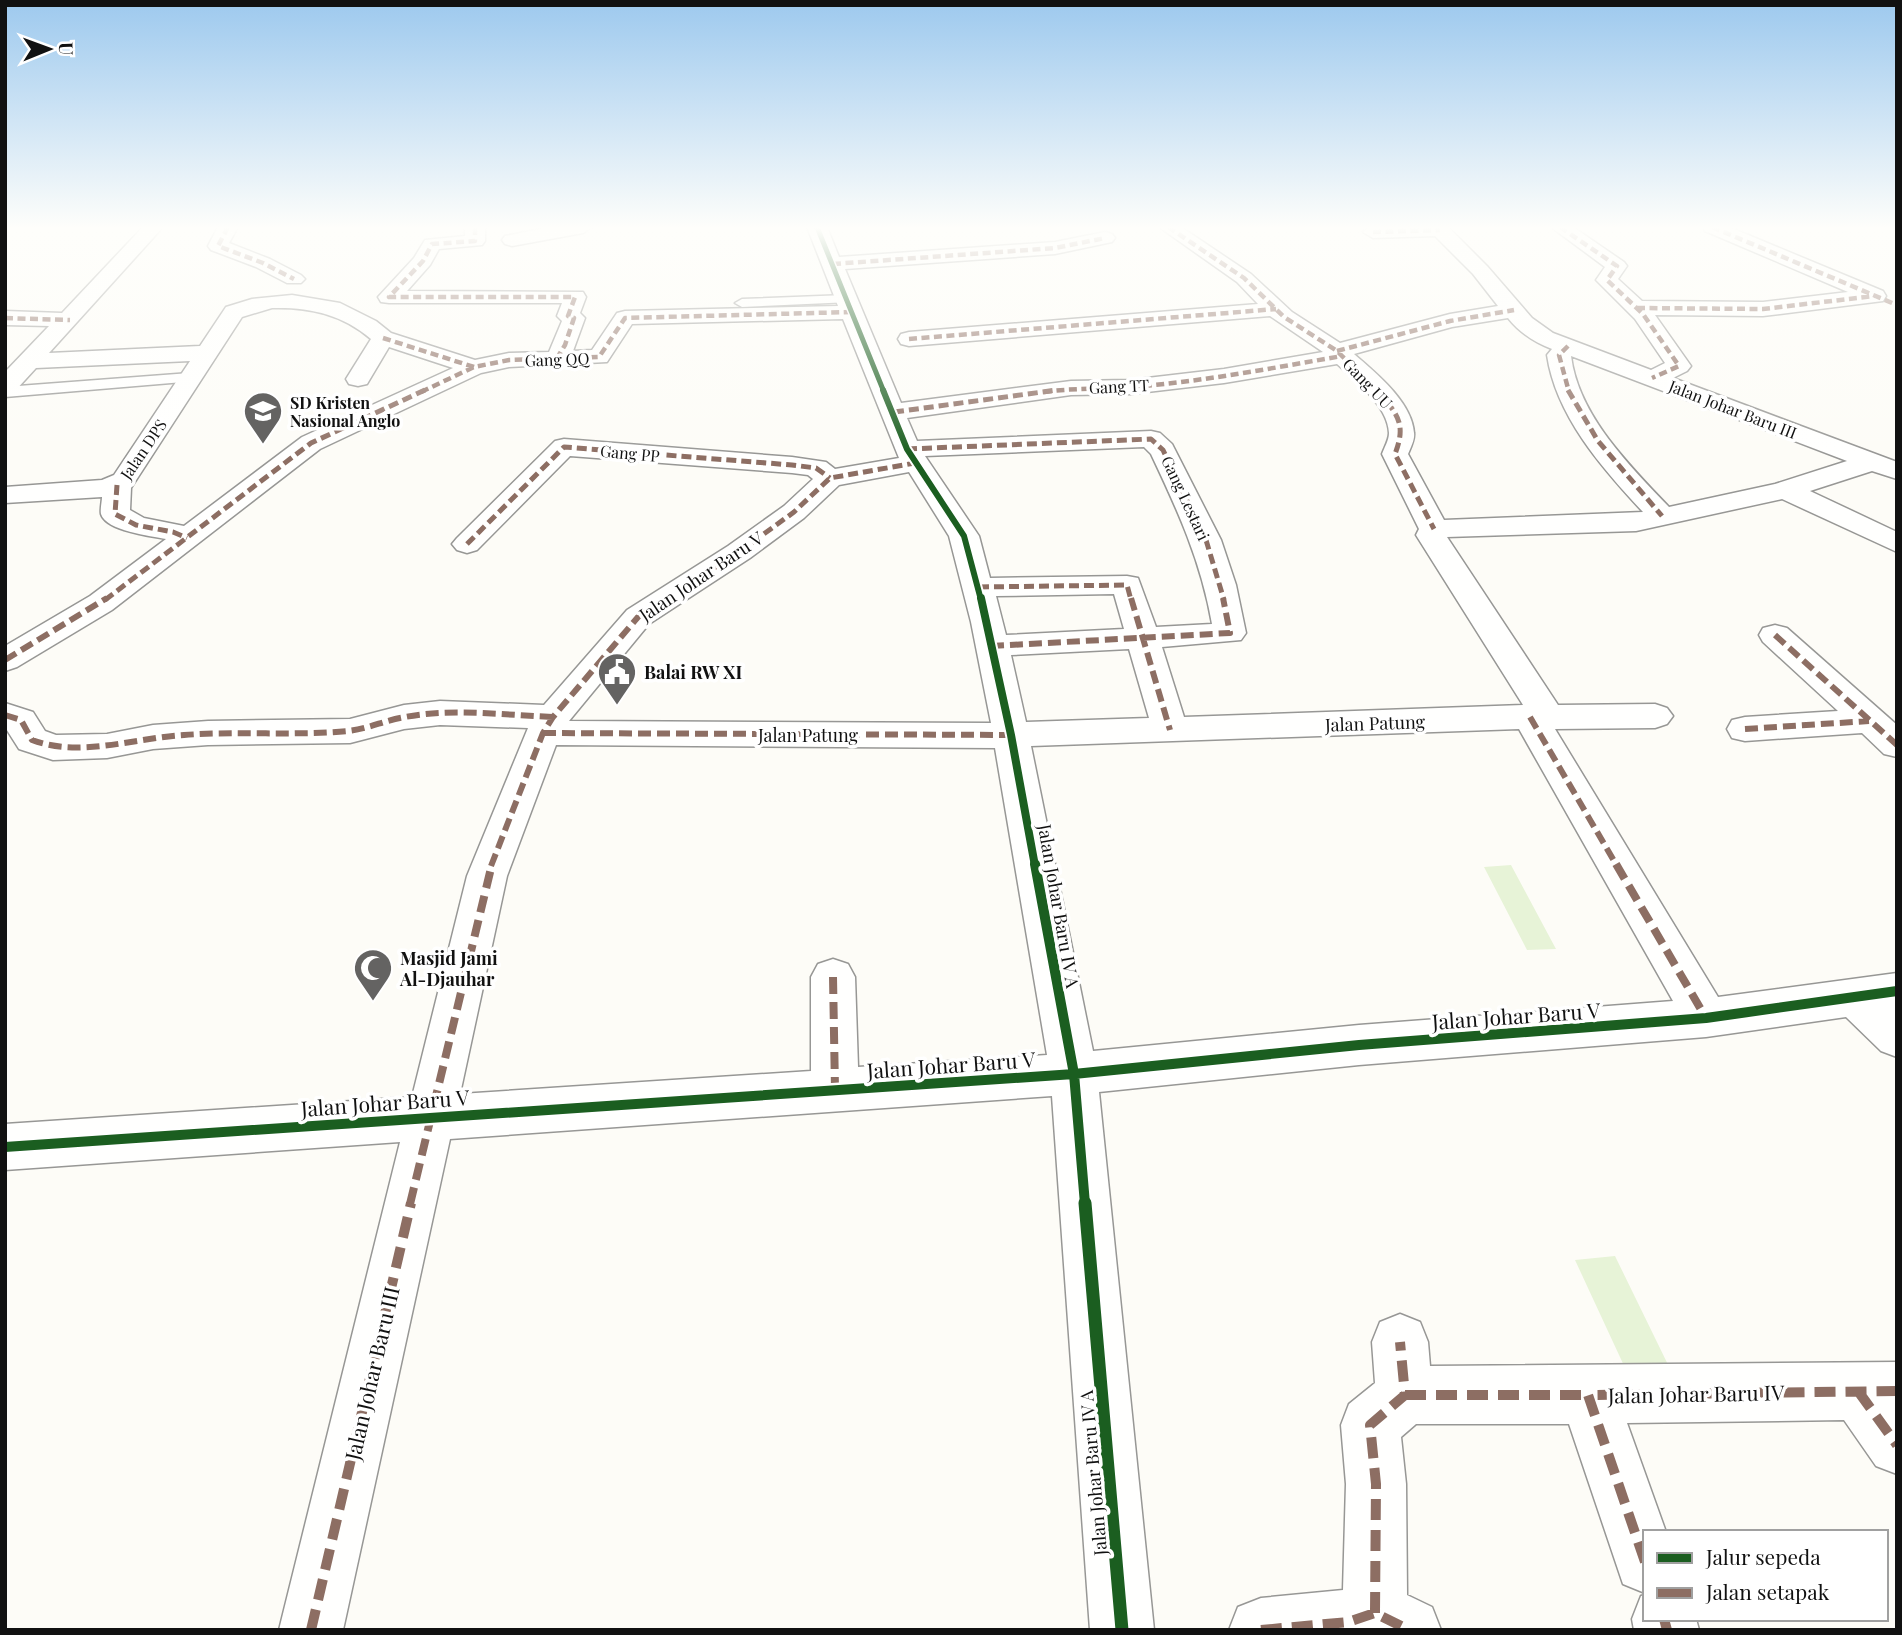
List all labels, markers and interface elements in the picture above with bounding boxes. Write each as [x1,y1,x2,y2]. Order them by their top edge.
north arrow [14,14,84,84]
text: U [54,42,80,55]
street label: Gang QQ [524,347,591,371]
street label: Gang UU [1339,353,1397,413]
street label: Gang TT [1088,374,1150,398]
street label: Jalan Johar Baru III [1665,375,1800,443]
school or university icon: SD Kristen Nasional Anglo [242,390,284,445]
place label: SD Kristen Nasional Anglo [290,392,400,431]
street label: Jalan DPS [115,415,171,484]
street label: Gang PP [599,440,661,466]
street label: Gang Lestari [1157,452,1215,544]
street label: Jalan Johar Baru V [634,525,768,627]
public building icon: Balai RW XI [596,651,638,706]
place label: Balai RW XI [644,660,742,684]
street label: Jalan Patung [1324,709,1426,737]
street label: Jalan Patung [757,723,859,747]
street label: Jalan Johar Baru IV A [1033,821,1085,990]
place label: Masjid Jami Al-Djauhar [399,946,498,991]
mosque icon: Masjid Jami Al-Djauhar [352,947,394,1002]
street label: Jalan Johar Baru V [1430,995,1602,1035]
street label: Jalan Johar Baru V [865,1044,1037,1084]
street label: Jalan Johar Baru V [299,1082,471,1122]
street label: Jalan Johar Baru III [337,1283,405,1464]
street label: Jalan Johar Baru IV [1607,1377,1785,1409]
street label: Jalan Johar Baru IV A [1074,1389,1112,1558]
legend [1643,1530,1888,1621]
text: Jalur sepeda [1705,1542,1821,1570]
text: Jalan setapak [1705,1577,1830,1605]

